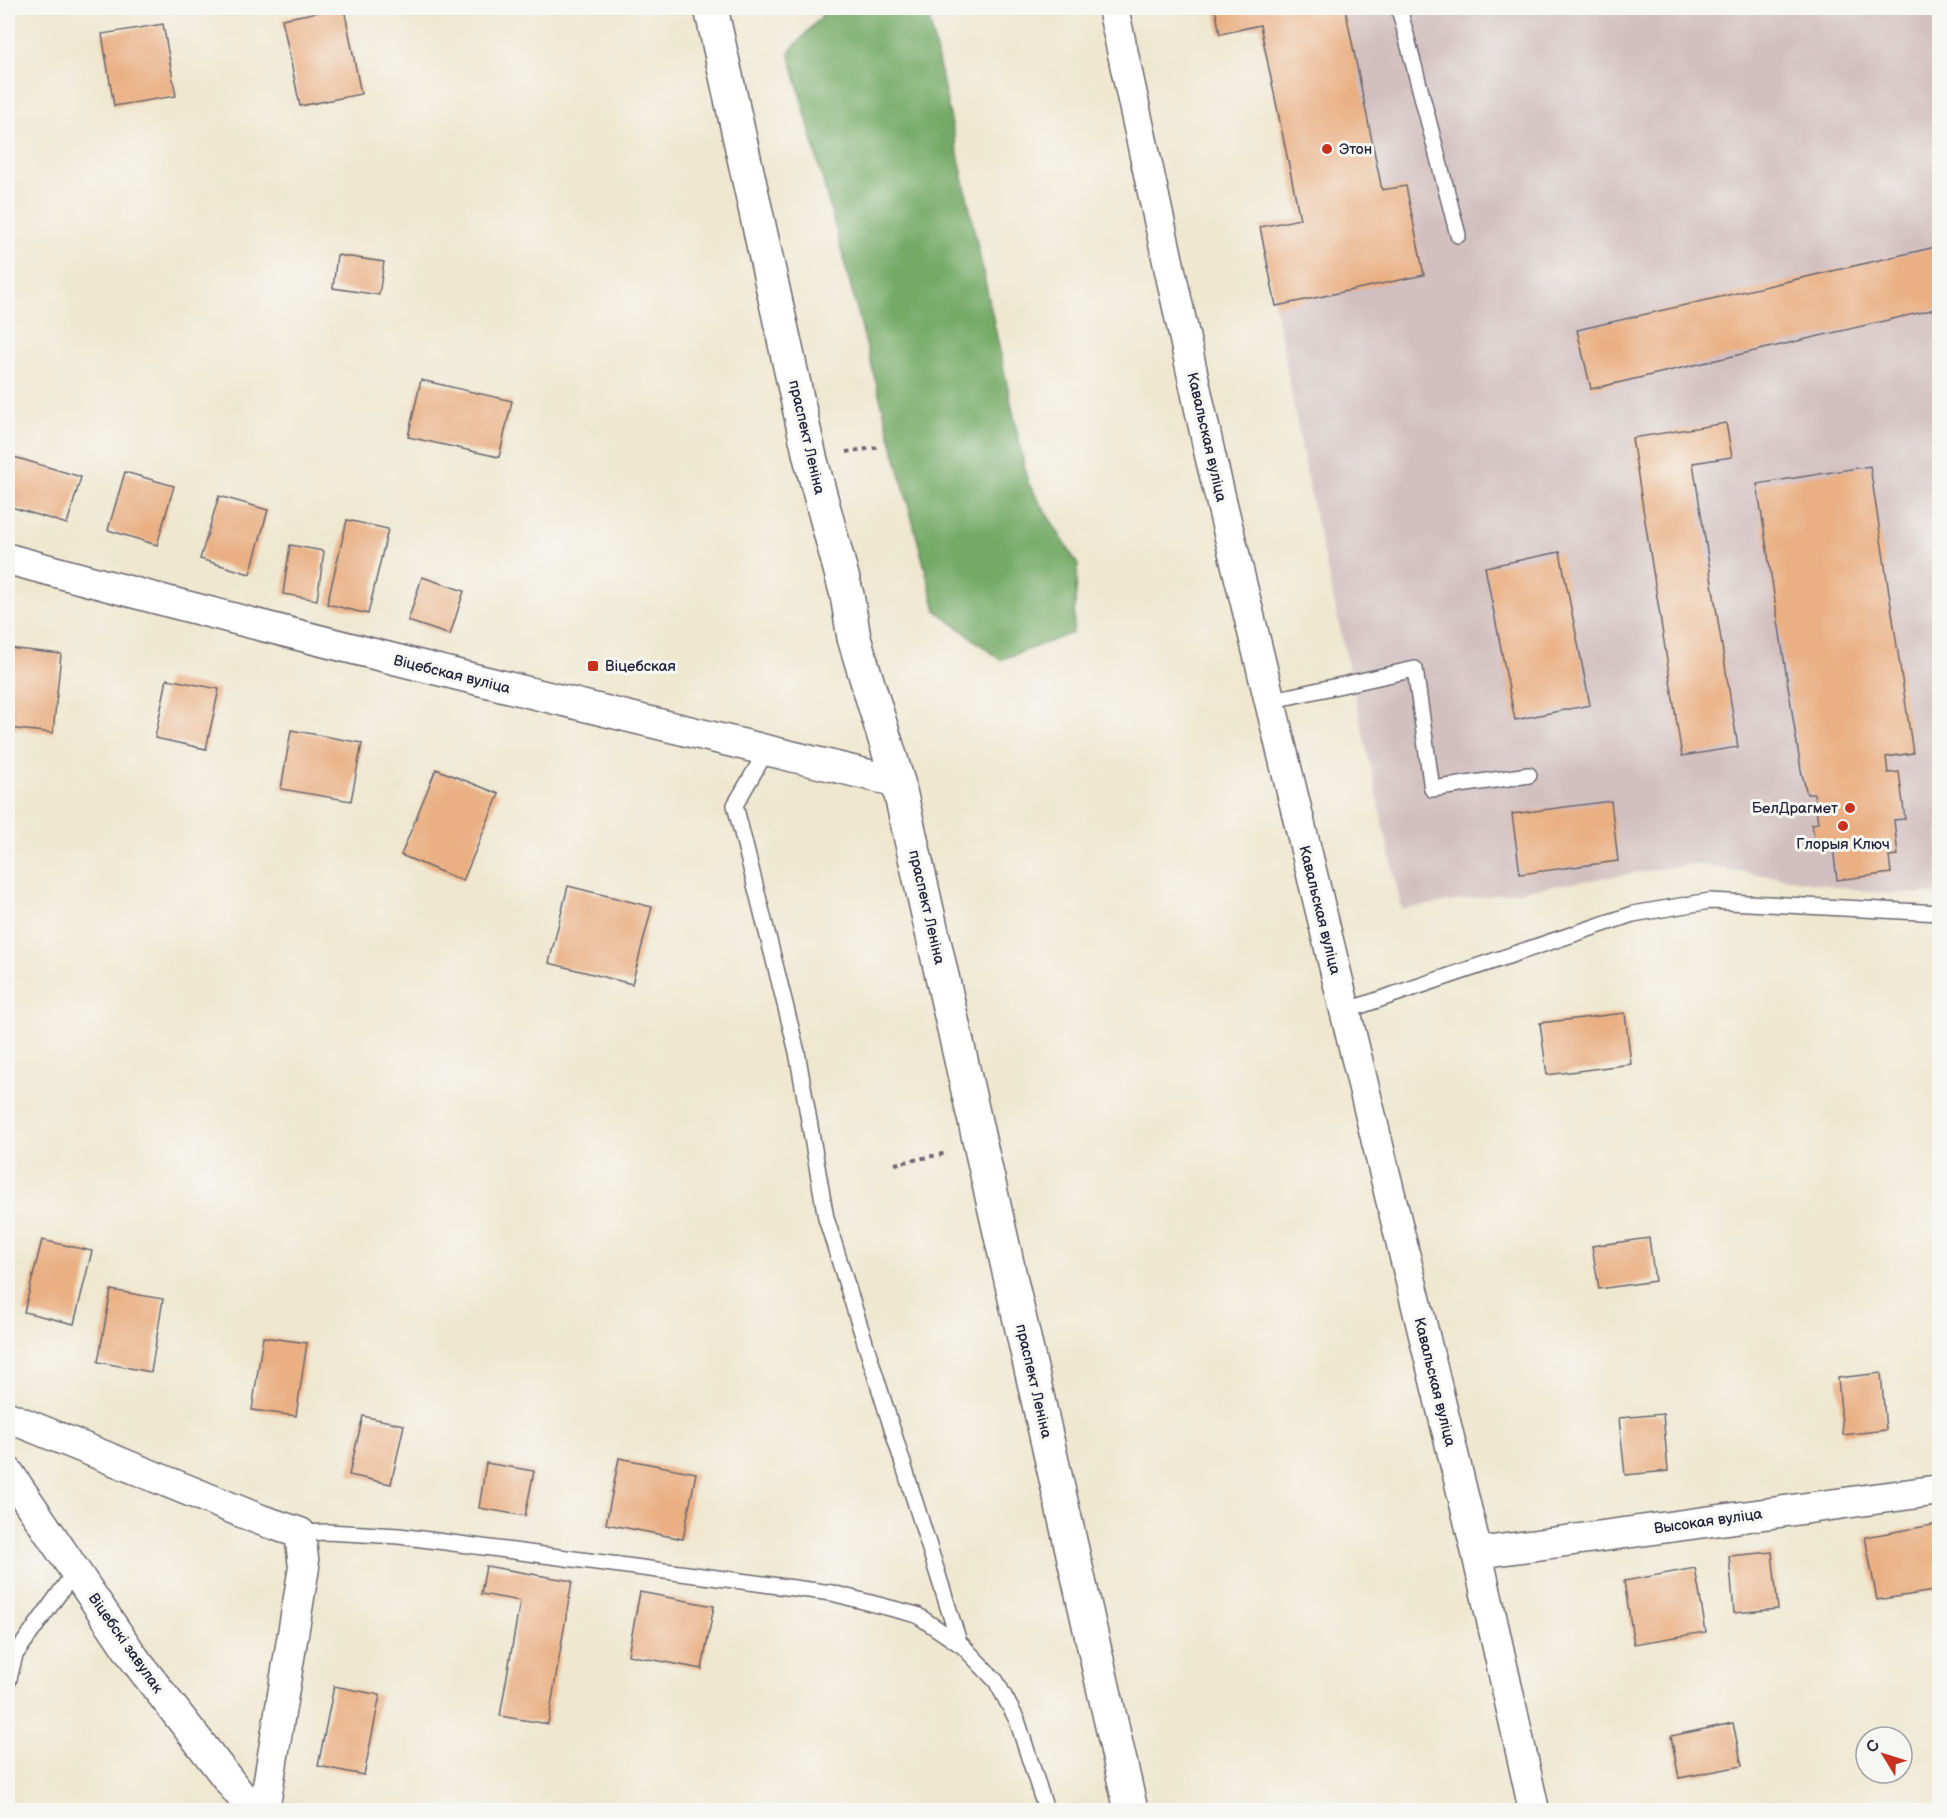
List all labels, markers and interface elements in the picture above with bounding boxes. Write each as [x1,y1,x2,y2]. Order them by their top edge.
place label: Этон [1339,140,1372,159]
marker: Этон [1320,142,1334,156]
street label: Кавальская вуліца [1182,371,1231,504]
street label: праспект Леніна [784,378,829,496]
street label: Віцебская вуліца [392,651,512,698]
place label: Віцебская [605,657,676,676]
marker: Віцебская [586,659,600,673]
place label: БелДрагмет [1752,799,1838,818]
marker: БелДрагмет [1843,801,1857,815]
marker: Глорыя Ключ [1836,819,1850,833]
place label: Глорыя Ключ [1796,835,1890,854]
street label: Кавальская вуліца [1294,844,1345,977]
street label: праспект Леніна [904,848,949,966]
street label: Кавальская вуліца [1409,1316,1460,1449]
street label: праспект Леніна [1011,1322,1056,1440]
street label: Высокая вуліца [1653,1504,1764,1538]
street label: Віцебскі завулак [84,1590,167,1697]
north arrow [1854,1725,1914,1785]
text: С [1862,1736,1884,1757]

